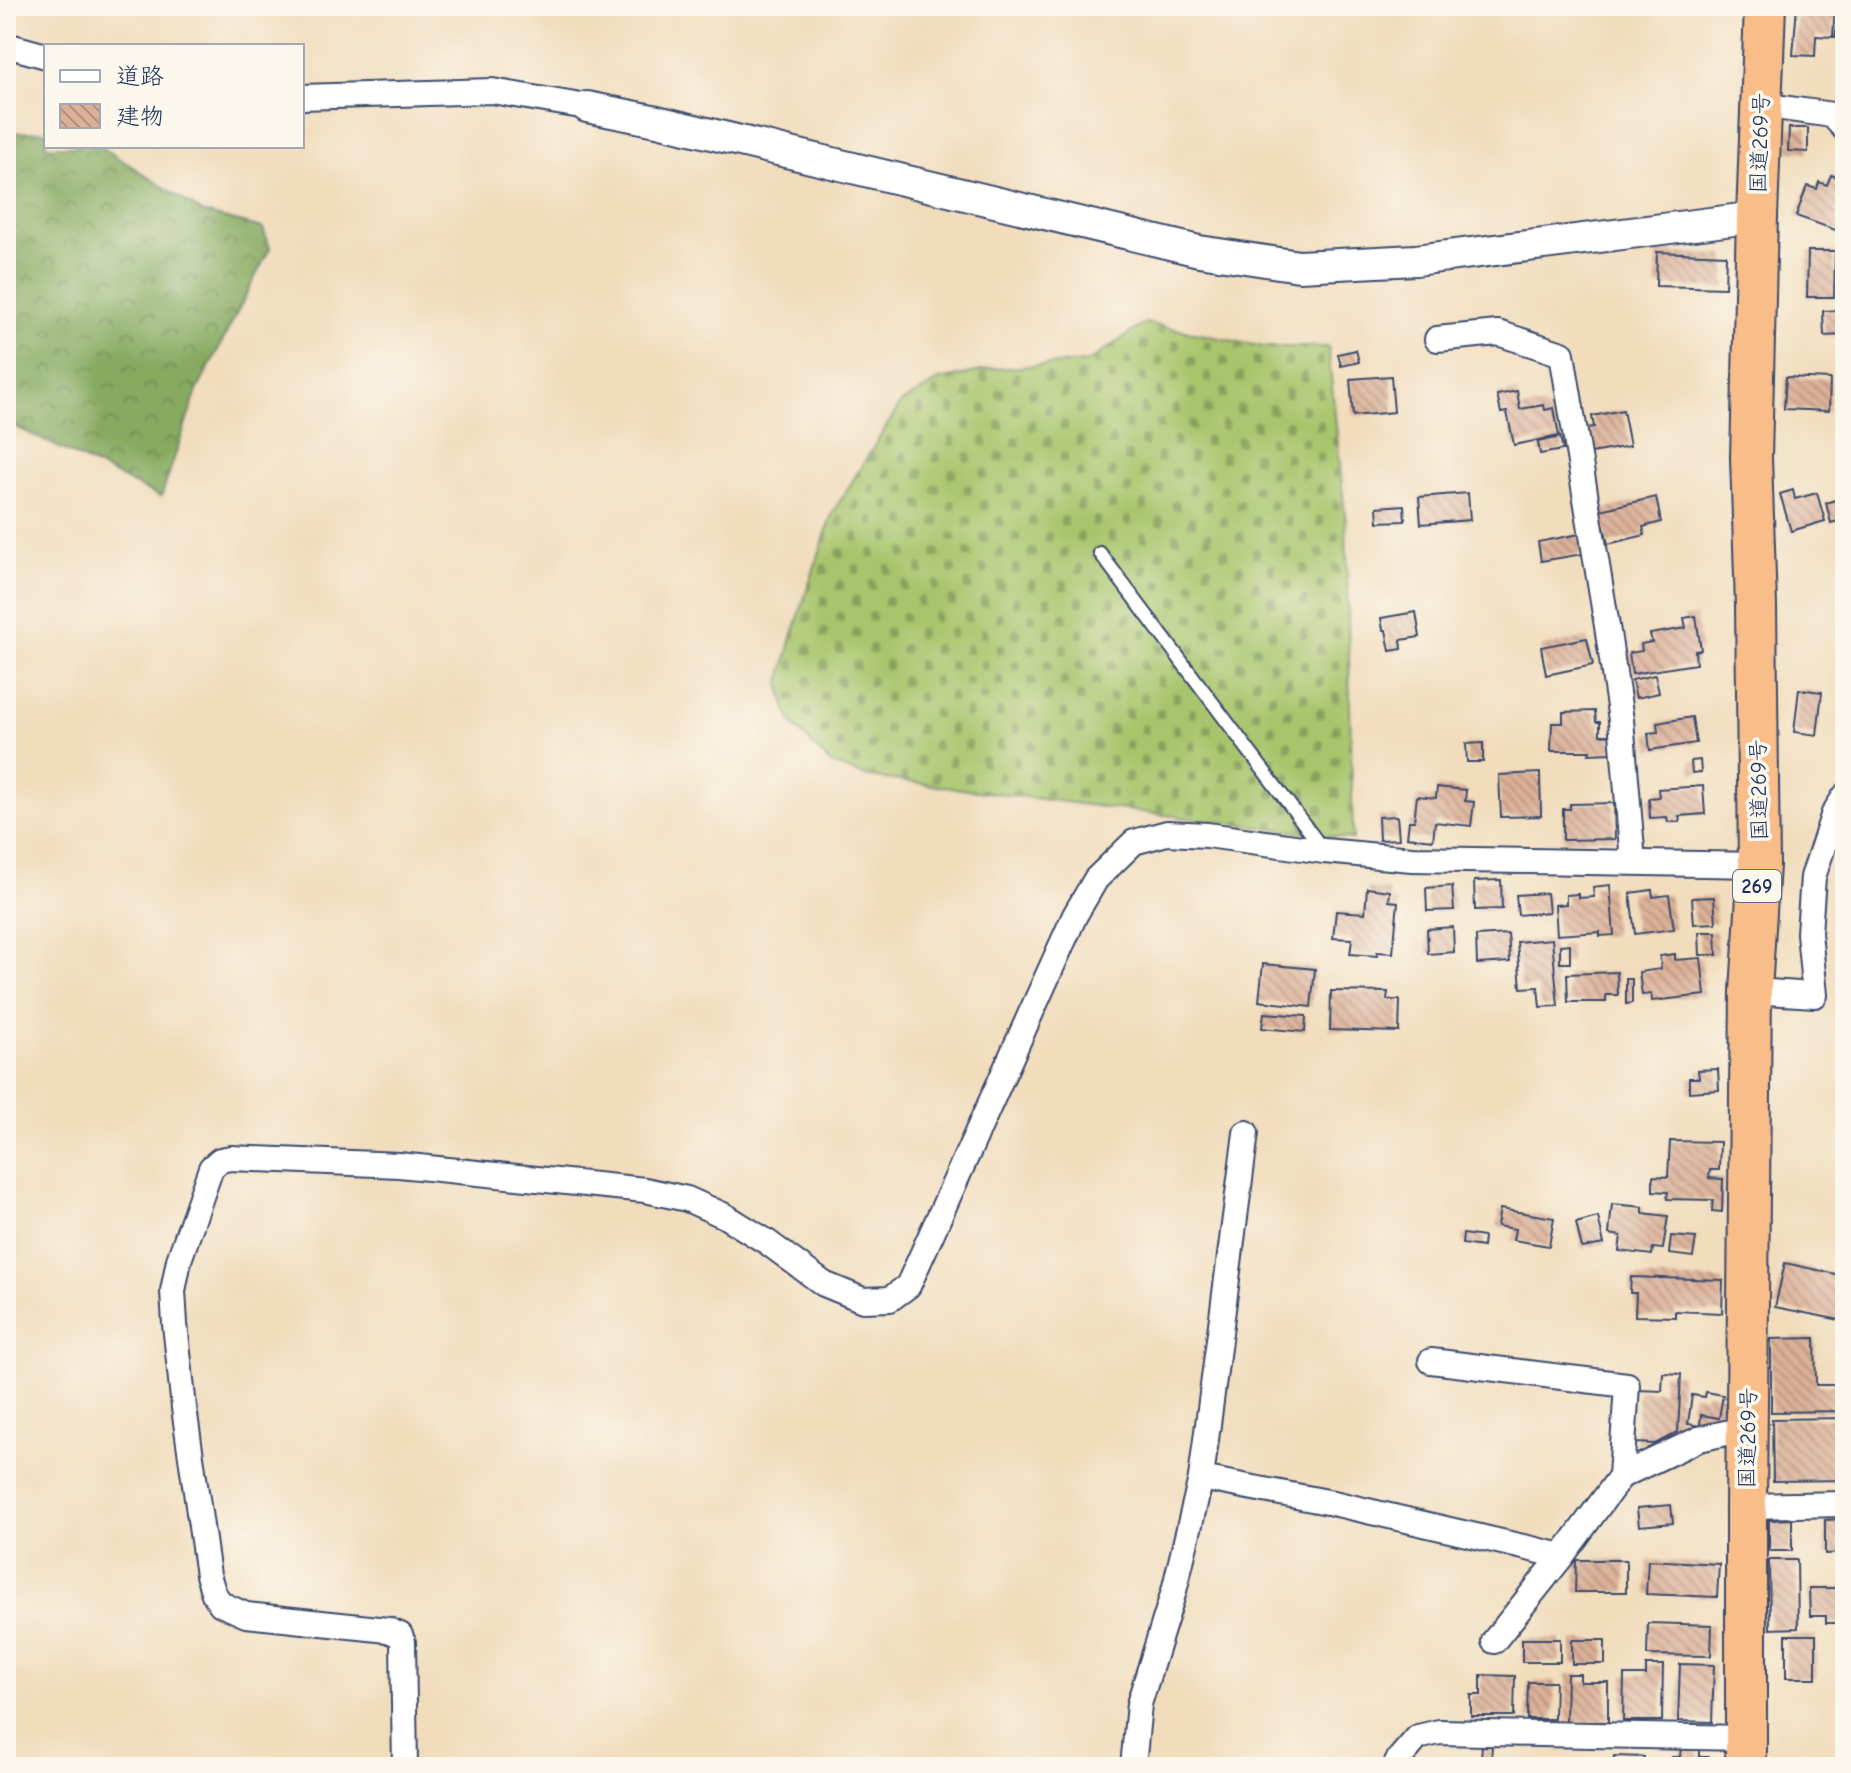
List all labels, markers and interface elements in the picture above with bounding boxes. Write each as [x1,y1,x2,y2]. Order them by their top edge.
legend [44,44,304,148]
text: 道路 [116,62,164,90]
street label: 国道269号 [1745,92,1775,194]
text: 建物 [116,102,164,130]
street label: 国道269号 [1745,739,1773,841]
road number: 269 [1733,870,1781,902]
street label: 国道269号 [1734,1387,1762,1489]

